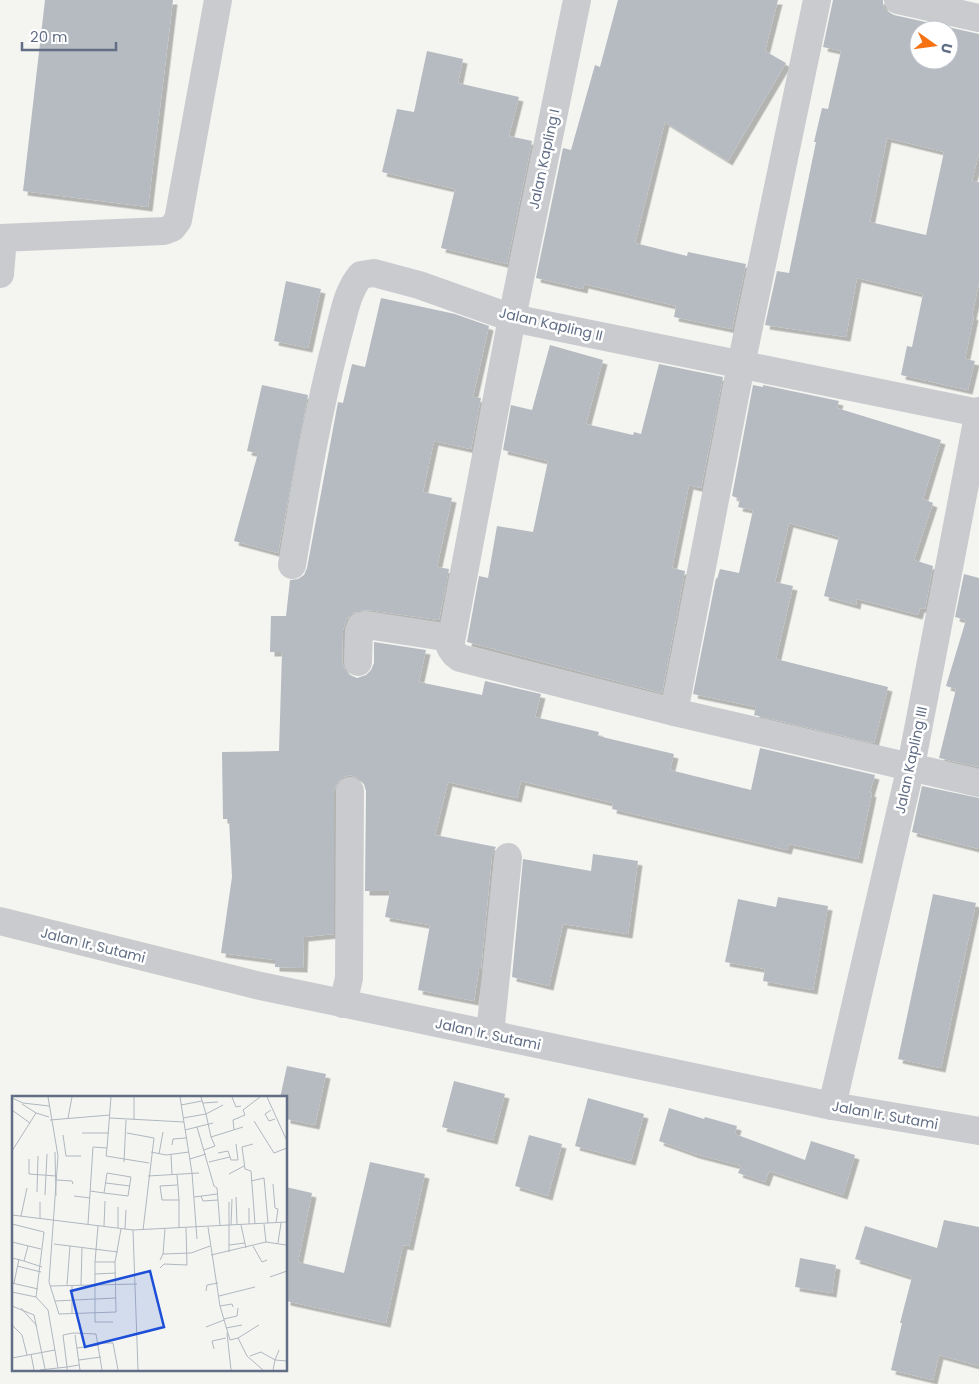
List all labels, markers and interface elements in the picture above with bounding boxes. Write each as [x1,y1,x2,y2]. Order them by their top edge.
scale bar [22,20,116,52]
north arrow [909,20,959,70]
text: 20 m [30,26,68,47]
text: U [936,41,958,55]
street label: Jalan Kapling I [524,107,564,211]
street label: Jalan Kapling II [497,302,605,346]
street label: Jalan Kapling III [890,705,932,815]
street label: Jalan Ir. Sutami [38,922,148,968]
street label: Jalan Ir. Sutami [433,1013,543,1055]
inset map [12,1096,288,1372]
street label: Jalan Ir. Sutami [830,1096,940,1134]

